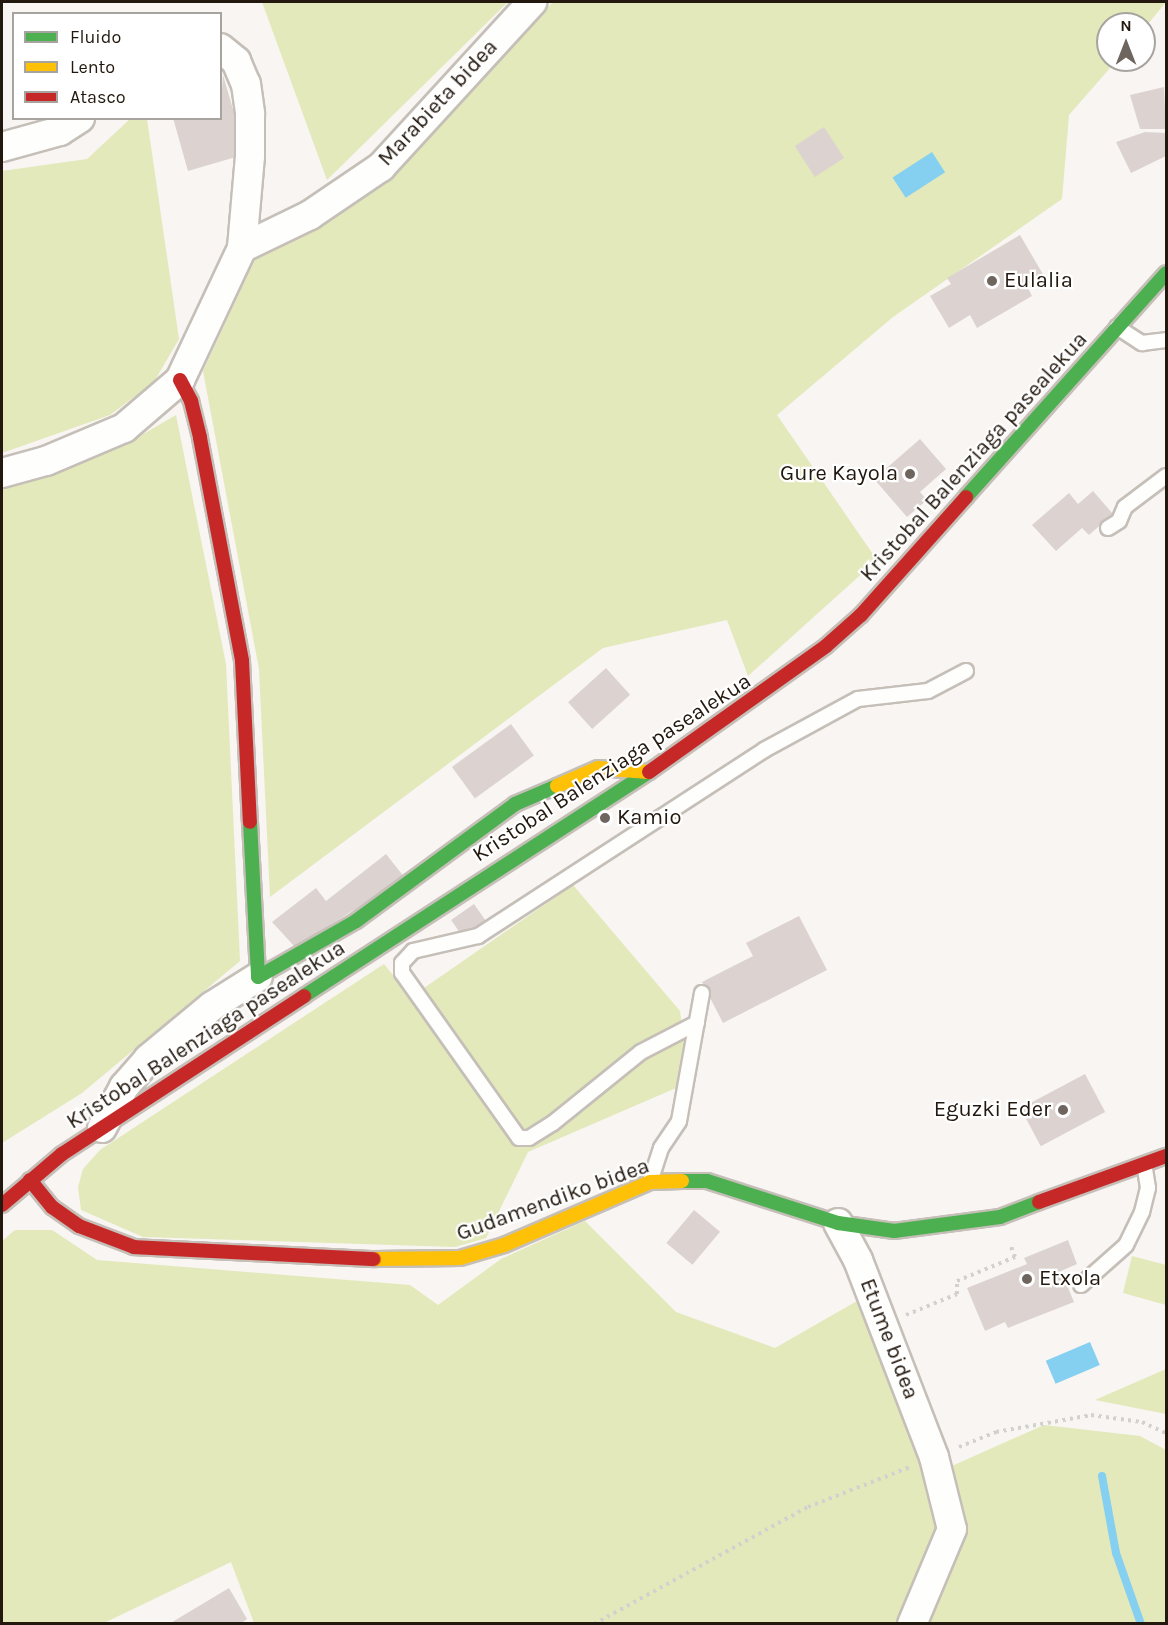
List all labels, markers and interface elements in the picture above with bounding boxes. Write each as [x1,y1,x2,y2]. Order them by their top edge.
legend [12,12,222,120]
north arrow [1096,12,1156,72]
text: N [1120,16,1132,35]
text: Fluido [70,26,121,48]
street label: Marabieta bidea [373,34,503,172]
text: Lento [70,56,115,78]
text: Atasco [70,86,126,108]
place label: Eulalia [1004,268,1073,294]
marker: Eulalia [985,274,999,288]
street label: Kristobal Balenziaga pasealekua [855,327,1093,587]
place label: Gure Kayola [780,461,898,487]
marker: Gure Kayola [903,467,917,481]
street label: Kristobal Balenziaga pasealekua [468,668,756,868]
place label: Kamio [617,805,682,831]
marker: Kamio [598,811,612,825]
street label: Kristobal Balenziaga pasealekua [62,935,350,1135]
place label: Eguzki Eder [934,1097,1051,1123]
marker: Eguzki Eder [1056,1103,1070,1117]
street label: Gudamendiko bidea [453,1153,653,1247]
place label: Etxola [1039,1266,1101,1292]
marker: Etxola [1020,1272,1034,1286]
street label: Etume bidea [854,1275,924,1403]

